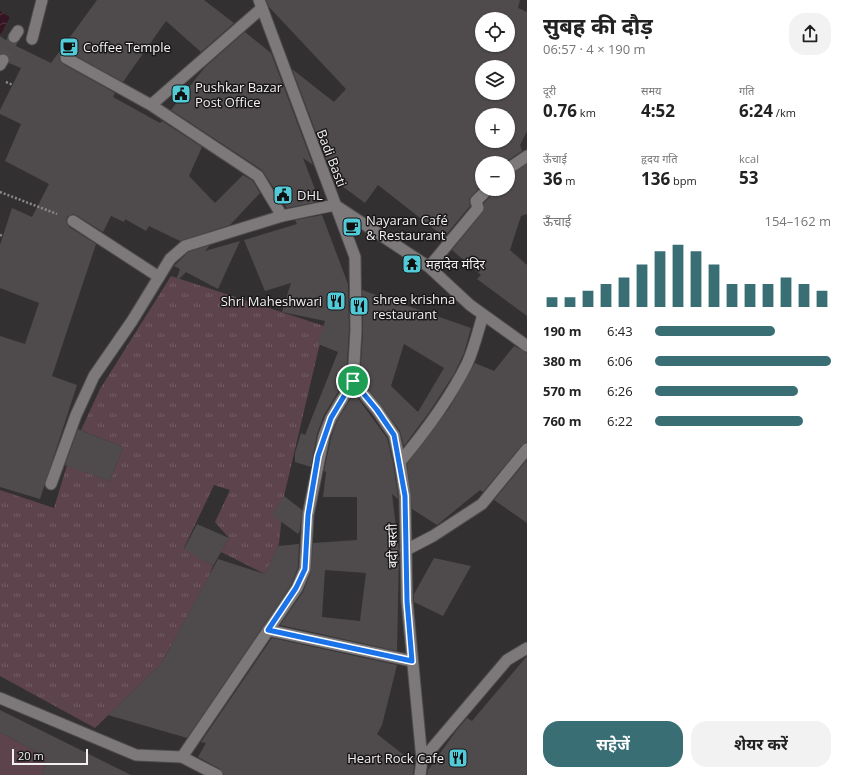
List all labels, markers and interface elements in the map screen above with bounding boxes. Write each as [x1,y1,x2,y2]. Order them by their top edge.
text: सुबह की दौड़ [543,10,653,40]
map controls [475,12,515,196]
button: locate [475,12,515,52]
button: share [789,13,831,55]
cafe icon: Coffee Temple [58,36,80,58]
place label: Coffee Temple [83,38,171,56]
text: 06:57 · 4 × 190 m [543,40,646,58]
button: layers [475,60,515,100]
place label: Pushkar Bazar Post Office [195,78,283,111]
public building icon: Pushkar Bazar Post Office [170,83,192,105]
text: दूरी [543,83,556,98]
text: समय [641,83,661,98]
text: गति [739,83,754,98]
text: 0.76 [543,99,577,122]
text: 4:52 [641,99,675,122]
text: 6:24 [739,99,773,122]
text: km [577,105,596,120]
text: /km [773,105,796,120]
button: + [475,108,515,148]
street label: Badi Basti [313,127,351,189]
text: ऊँचाई [543,151,567,166]
text: हृदय गति [641,151,677,166]
text: kcal [739,151,759,166]
button: − [475,156,515,196]
text: 53 [739,166,758,189]
text: 36 [543,167,562,190]
text: 136 [641,167,670,190]
text: m [562,173,576,188]
text: bpm [670,173,697,188]
public building icon: DHL [272,184,294,206]
place label: DHL [297,186,323,204]
place label: Nayaran Café & Restaurant [366,211,448,244]
text: ऊँचाई [543,212,571,230]
text: 154–162 m [764,212,831,230]
cafe icon: Nayaran Café & Restaurant [341,216,363,238]
temple icon: महादेव मंदिर [401,253,423,275]
place label: महादेव मंदिर [426,255,486,273]
restaurant icon: Shri Maheshwari [325,290,347,312]
place label: shree krishna restaurant [373,290,455,323]
place label: Shri Maheshwari [221,292,322,310]
restaurant icon: shree krishna restaurant [348,295,370,317]
text: 190 m [543,322,581,340]
text: 6:43 [607,322,633,340]
text: 380 m [543,352,581,370]
text: 6:06 [607,352,633,370]
pin [336,364,370,398]
icon: arrive [342,370,364,392]
text: 570 m [543,382,581,400]
text: 6:26 [607,382,633,400]
text: 760 m [543,412,581,430]
text: 6:22 [607,412,633,430]
street label: बदी बस्ती [383,523,401,568]
button: सहेजें [543,721,683,767]
button: शेयर करें [691,721,831,767]
scale bar [12,747,88,766]
restaurant icon: Heart Rock Cafe [447,747,469,769]
text: 20 m [18,748,44,763]
place label: Heart Rock Cafe [347,749,444,767]

